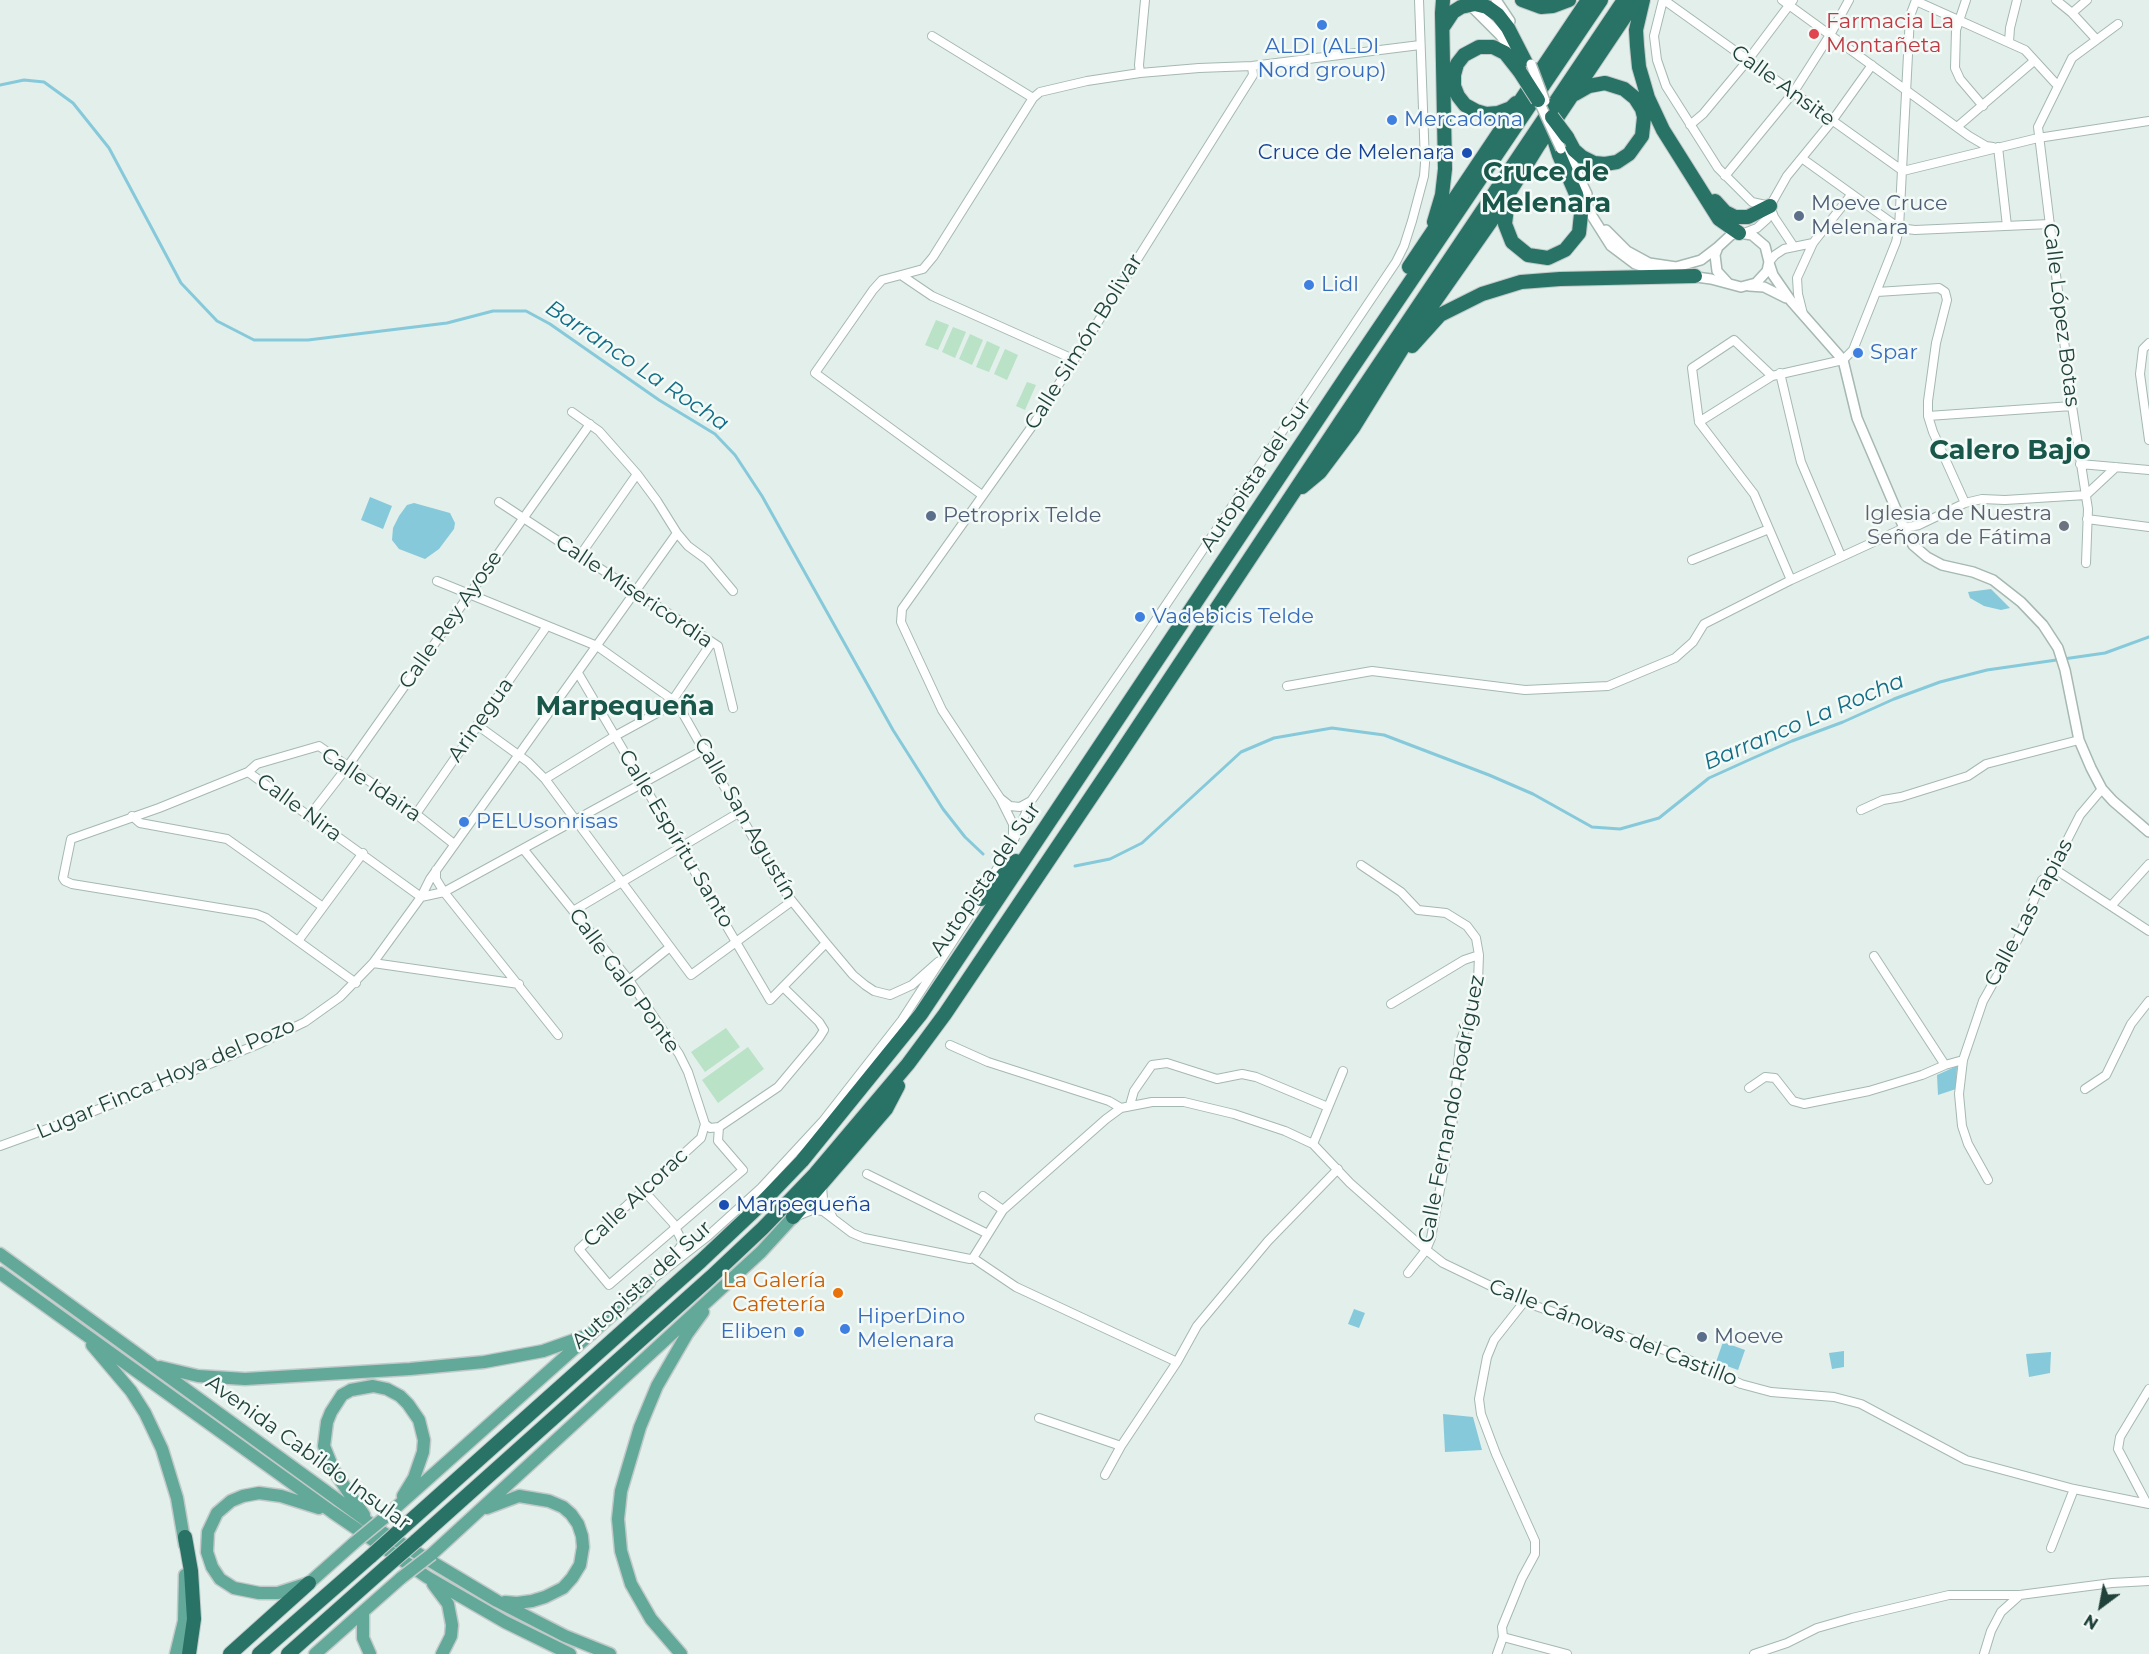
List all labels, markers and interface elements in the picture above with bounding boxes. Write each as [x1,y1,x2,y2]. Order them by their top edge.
place label: Farmacia La Montañeta [1826,9,1954,59]
marker: ALDI (ALDI Nord group) [1315,18,1329,32]
marker: Farmacia La Montañeta [1807,27,1821,41]
place label: ALDI (ALDI Nord group) [1257,34,1387,84]
street label: Calle Ansite [1726,40,1840,132]
place label: Mercadona [1404,107,1523,133]
marker: Mercadona [1385,113,1399,127]
place label: Cruce de Melenara [1258,140,1455,166]
marker: Cruce de Melenara [1460,146,1474,160]
district label: Cruce de Melenara [1481,157,1611,220]
place label: Moeve Cruce Melenara [1811,191,1948,241]
marker: Moeve Cruce Melenara [1792,209,1806,223]
street label: Calle López Botas [2037,222,2085,408]
street label: Calle Simón Bolivar [1020,250,1148,434]
place label: Lidl [1321,272,1359,298]
marker: Lidl [1302,278,1316,292]
water label: Barranco La Rocha [540,295,734,437]
place label: Spar [1870,340,1918,366]
marker: Spar [1851,346,1865,360]
street label: Autopista del Sur [1195,393,1317,557]
district label: Calero Bajo [1929,435,2091,467]
place label: Iglesia de Nuestra Señora de Fátima [1864,501,2052,551]
place label: Petroprix Telde [943,503,1101,529]
marker: Petroprix Telde [924,509,938,523]
marker: Iglesia de Nuestra Señora de Fátima [2057,519,2071,533]
street label: Calle Misericordia [551,530,717,654]
street label: Calle Rey Ayose [394,546,508,694]
place label: Vadebicis Telde [1152,604,1314,630]
marker: Vadebicis Telde [1133,610,1147,624]
water label: Barranco La Rocha [1700,668,1908,776]
street label: Arinegua [443,673,519,767]
district label: Marpequeña [535,691,715,723]
street label: Calle San Agustín [688,733,802,905]
street label: Calle Idaira [316,742,426,828]
street label: Calle Espíritu Santo [613,745,739,933]
street label: Calle Nira [251,769,347,847]
street label: Autopista del Sur [925,797,1047,961]
place label: PELUsonrisas [476,809,618,835]
marker: PELUsonrisas [457,815,471,829]
street label: Calle Las Tapias [1980,835,2078,991]
street label: Calle Galo Ponte [563,904,685,1058]
street label: Calle Fernando Rodríguez [1414,973,1490,1245]
street label: Lugar Finca Hoya del Pozo [33,1013,299,1145]
street label: Calle Alcorac [578,1143,694,1253]
place label: Marpequeña [736,1192,871,1218]
marker: Marpequeña [717,1198,731,1212]
street label: Autopista del Sur [567,1215,717,1355]
place label: La Galería Cafetería [722,1268,826,1318]
street label: Calle Cánovas del Castillo [1485,1274,1741,1392]
marker: La Galería Cafetería [831,1286,845,1300]
place label: HiperDino Melenara [857,1304,965,1354]
place label: Eliben [721,1319,787,1345]
marker: HiperDino Melenara [838,1322,852,1336]
place label: Moeve [1714,1324,1783,1350]
marker: Eliben [792,1325,806,1339]
marker: Moeve [1695,1330,1709,1344]
street label: Avenida Cabildo Insular [201,1370,415,1536]
north arrow [2071,1576,2131,1636]
text: N [2081,1610,2102,1633]

